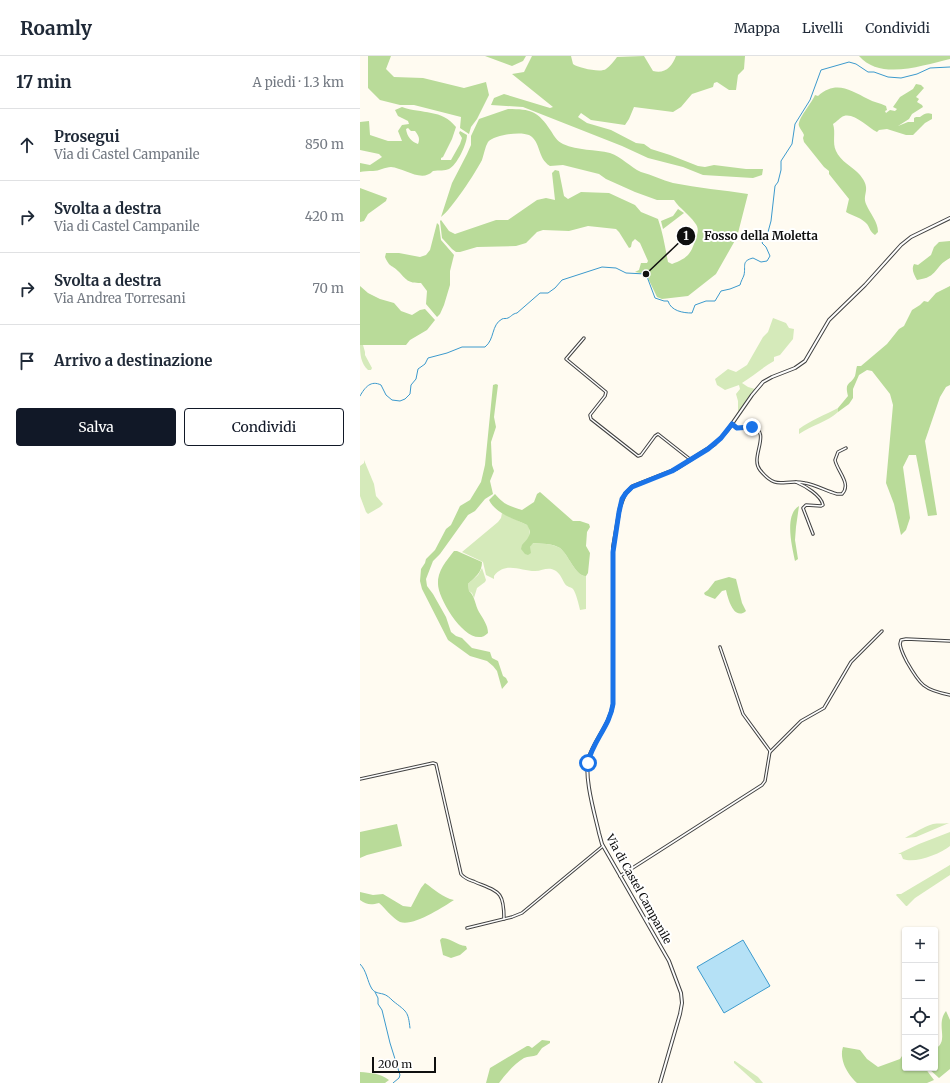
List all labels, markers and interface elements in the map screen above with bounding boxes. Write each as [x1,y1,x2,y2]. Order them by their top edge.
text: Roamly [20,16,92,40]
text: Mappa [734,19,780,37]
text: Livelli [802,19,843,37]
text: Condividi [865,19,930,37]
text: 17 min [16,71,72,93]
text: A piedi · 1.3 km [252,74,344,91]
text: Prosegui [54,127,120,146]
icon: ahead [16,134,38,156]
text: 850 m [305,136,344,153]
text: Via di Castel Campanile [54,146,200,163]
text: Svolta a destra [54,199,161,218]
icon: right [16,206,38,228]
text: 420 m [305,208,344,225]
text: Via di Castel Campanile [54,218,200,235]
callout: Fosso della Moletta [676,224,826,248]
text: 1 [683,228,689,243]
text: Fosso della Moletta [704,228,818,243]
text: Svolta a destra [54,271,161,290]
icon: right [16,278,38,300]
text: 70 m [313,280,344,297]
text: Via Andrea Torresani [54,290,186,307]
icon: arrive [16,350,38,372]
text: Arrivo a destinazione [54,351,212,370]
button: Salva [16,408,176,446]
button: Condividi [184,408,344,446]
route end [743,418,761,436]
route start [579,754,597,772]
street label: Via di Castel Campanile [603,831,675,946]
map controls [902,927,938,1071]
button: + [902,927,938,963]
button: − [902,963,938,999]
button: locate [902,999,938,1035]
button: layers [902,1035,938,1071]
scale bar [372,1055,436,1074]
text: 200 m [378,1057,412,1071]

